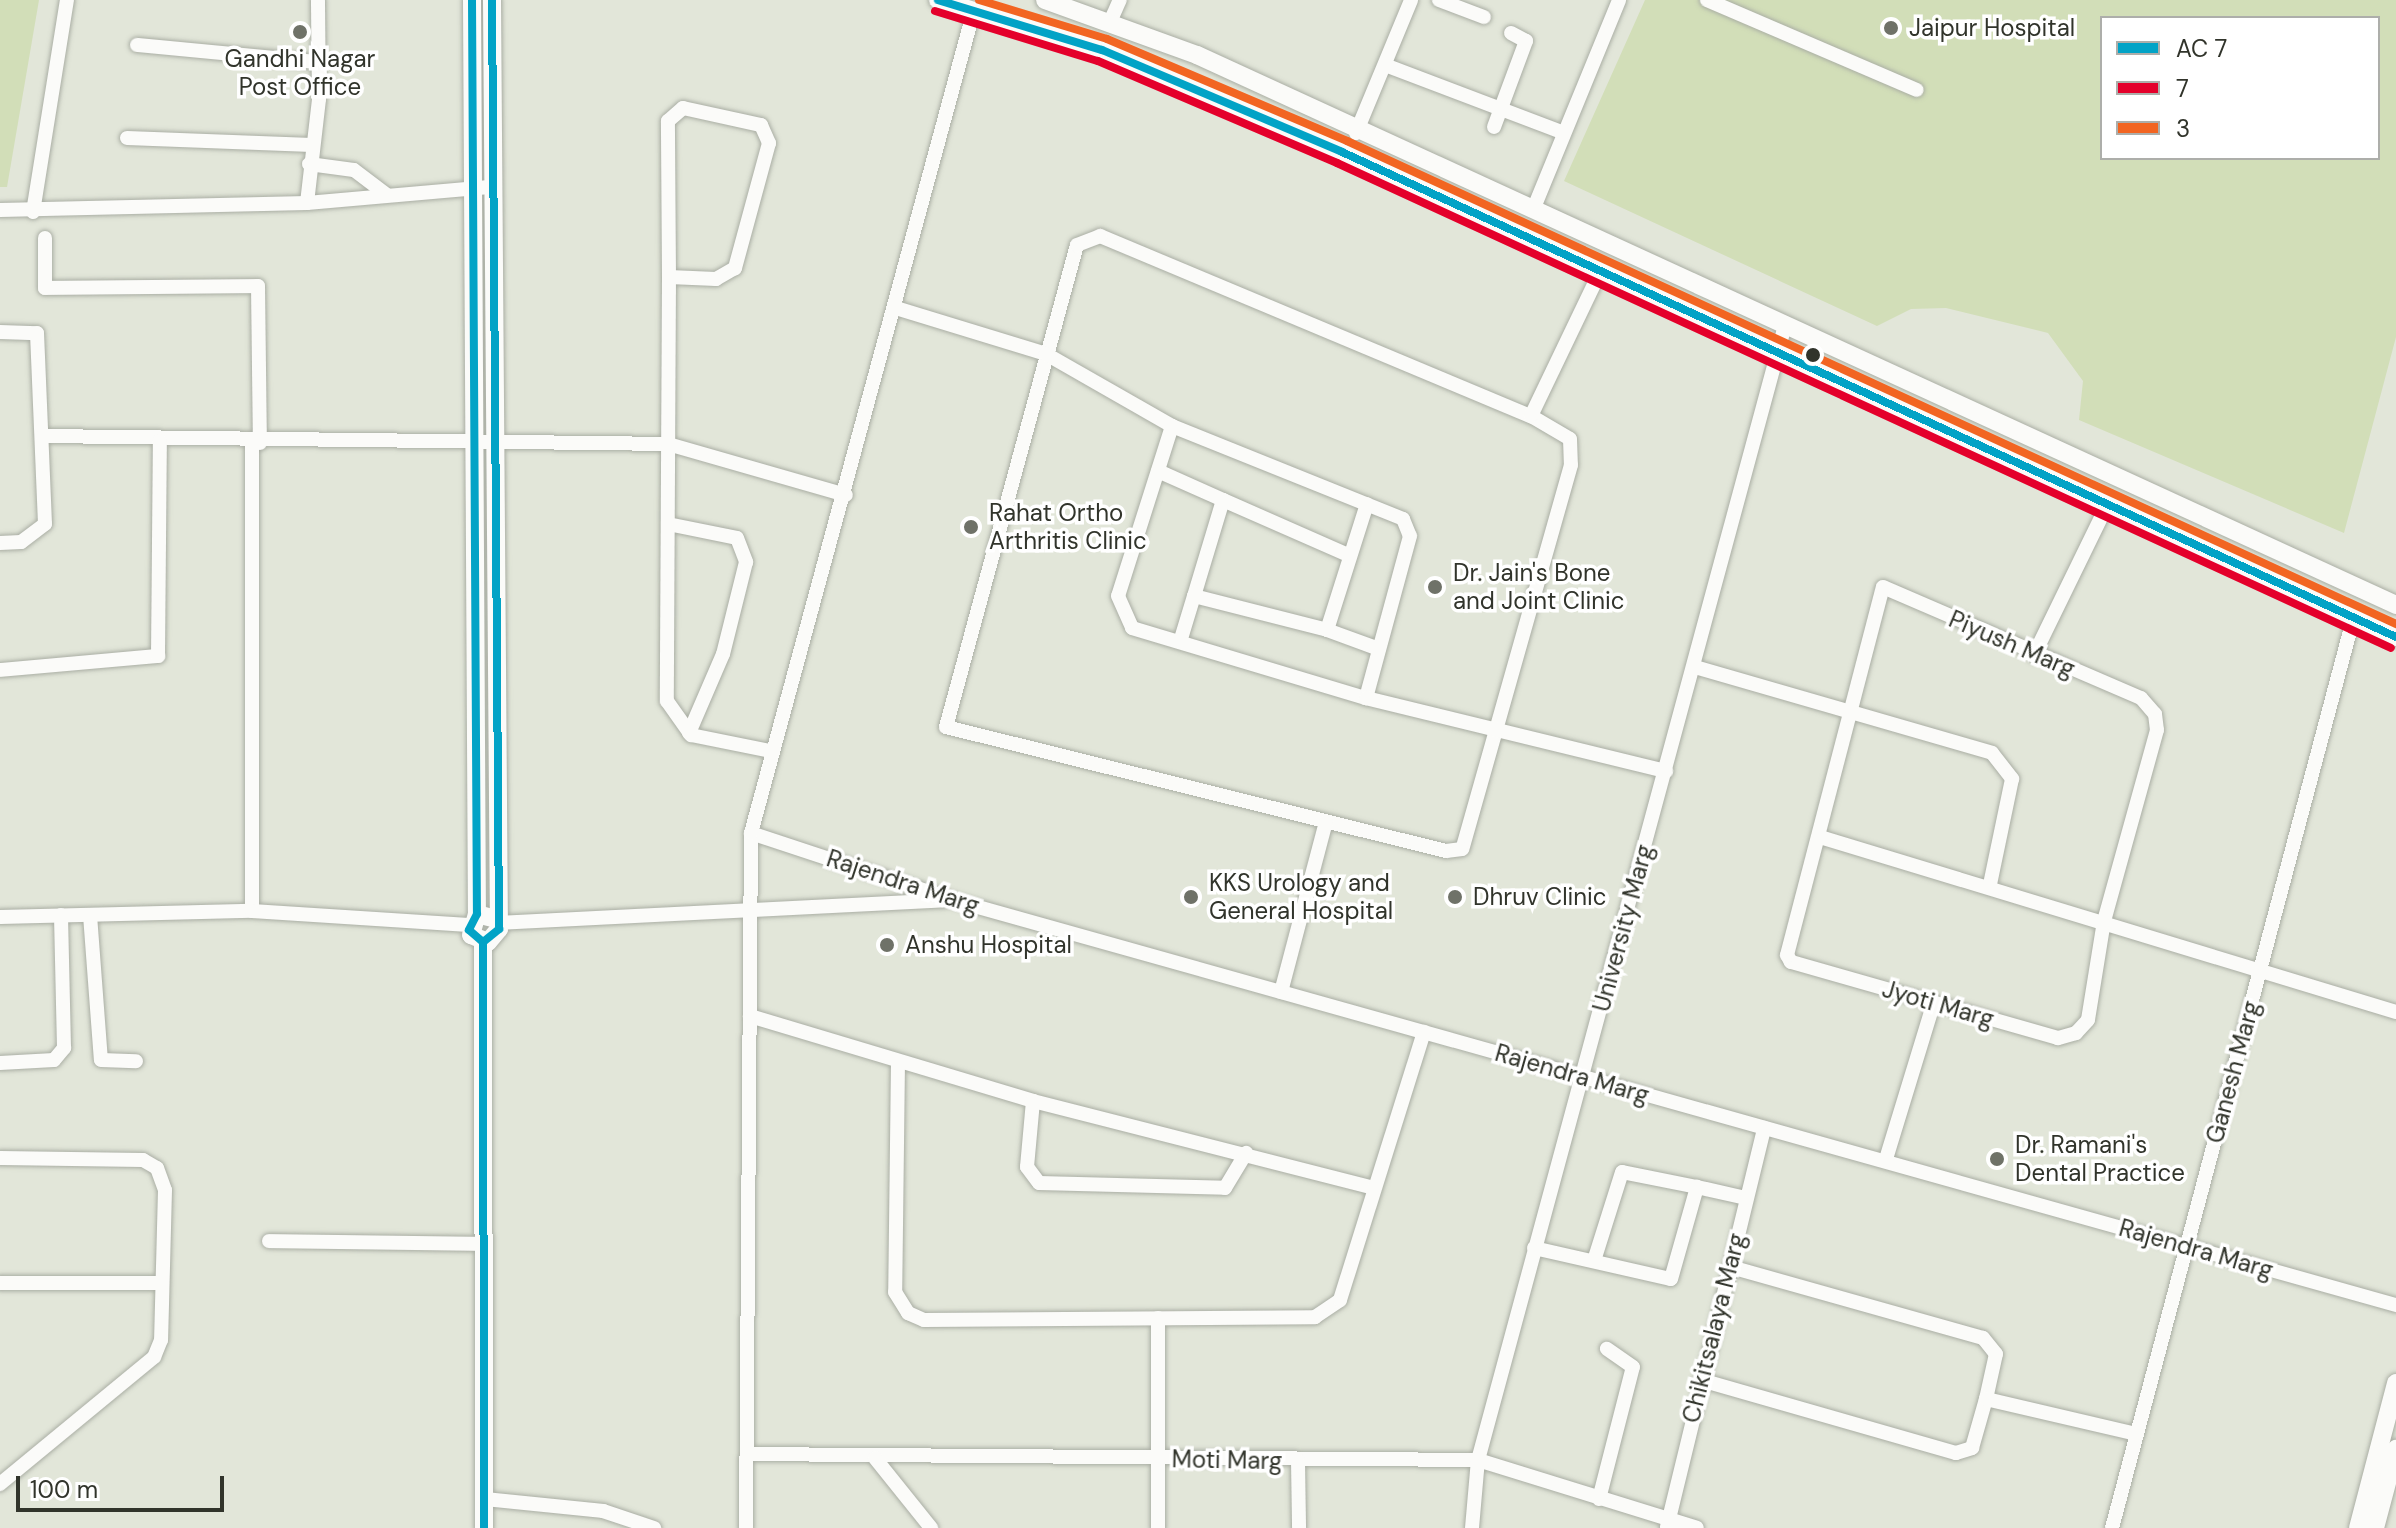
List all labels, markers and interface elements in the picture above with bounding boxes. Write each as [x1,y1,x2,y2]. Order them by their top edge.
place label: Jaipur Hospital [1909,14,2075,42]
legend [2100,16,2380,160]
marker: Jaipur Hospital [1880,17,1902,39]
marker: Gandhi Nagar Post Office [291,23,309,41]
text: AC 7 [2176,33,2227,64]
place label: Gandhi Nagar Post Office [225,45,375,101]
text: 7 [2176,73,2189,104]
text: 3 [2176,113,2190,144]
unlabelled marker [1805,347,1821,363]
place label: Rahat Ortho Arthritis Clinic [989,499,1147,555]
marker: Rahat Ortho Arthritis Clinic [960,516,982,538]
place label: Dr. Jain's Bone and Joint Clinic [1453,559,1624,615]
marker: Dr. Jain's Bone and Joint Clinic [1424,576,1446,598]
street label: Piyush Marg [1945,605,2079,683]
street label: University Marg [1587,841,1659,1015]
street label: Rajendra Marg [823,844,983,920]
place label: KKS Urology and General Hospital [1209,869,1393,925]
place label: Dhruv Clinic [1473,883,1607,911]
marker: KKS Urology and General Hospital [1180,886,1202,908]
marker: Dhruv Clinic [1444,886,1466,908]
place label: Anshu Hospital [905,931,1072,959]
marker: Anshu Hospital [876,934,898,956]
street label: Jyoti Marg [1879,974,1997,1034]
street label: Ganesh Marg [2200,998,2266,1146]
street label: Rajendra Marg [1492,1038,1652,1110]
place label: Dr. Ramani's Dental Practice [2015,1131,2185,1187]
marker: Dr. Ramani's Dental Practice [1986,1148,2008,1170]
street label: Rajendra Marg [2116,1213,2276,1285]
street label: Chikitsalaya Marg [1677,1230,1751,1426]
street label: Moti Marg [1171,1445,1283,1475]
scale bar [20,1460,228,1510]
text: 100 m [30,1474,98,1505]

